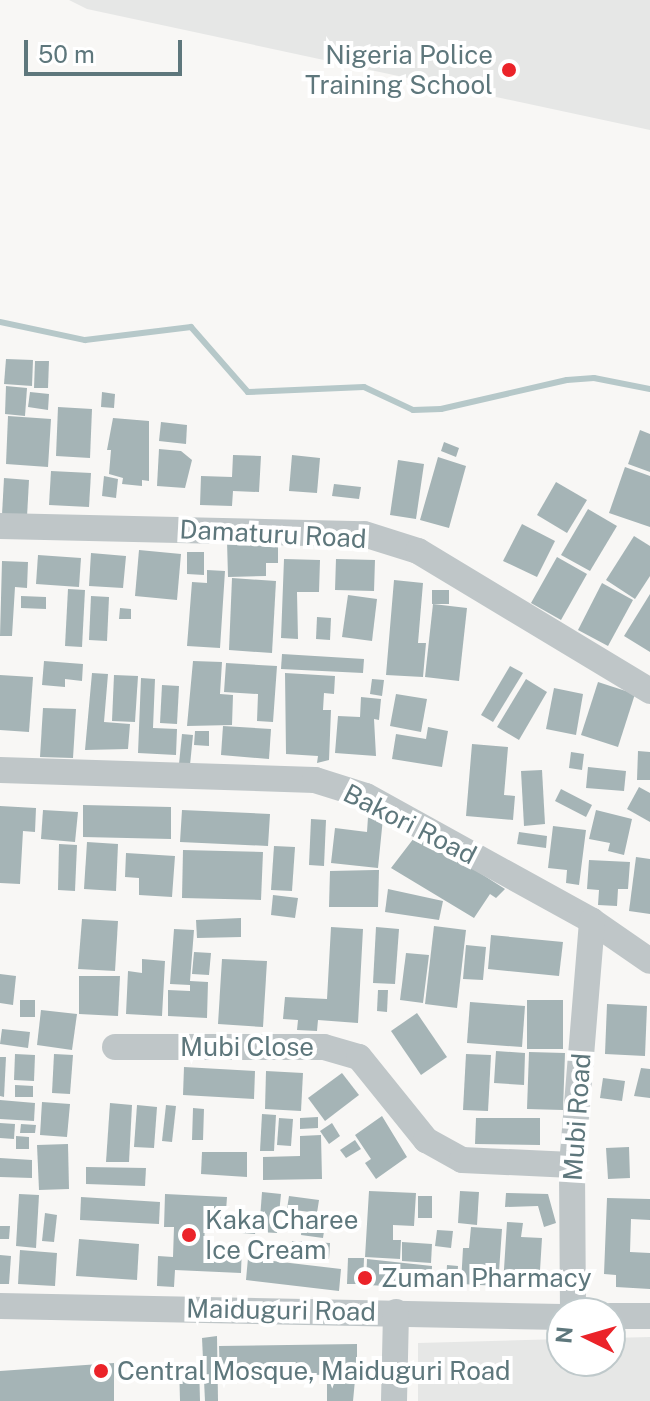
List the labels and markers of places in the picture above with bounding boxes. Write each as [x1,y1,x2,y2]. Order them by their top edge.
place label: Nigeria Police Training School [305,39,493,100]
marker: Nigeria Police Training School [500,61,518,79]
place label: Kaka Charee Ice Cream [205,1204,358,1266]
marker: Kaka Charee Ice Cream [180,1226,198,1244]
place label: Zuman Pharmacy [381,1262,592,1294]
marker: Zuman Pharmacy [356,1269,374,1287]
place label: Central Mosque, Maiduguri Road [117,1355,511,1387]
marker: Central Mosque, Maiduguri Road [92,1362,110,1380]

